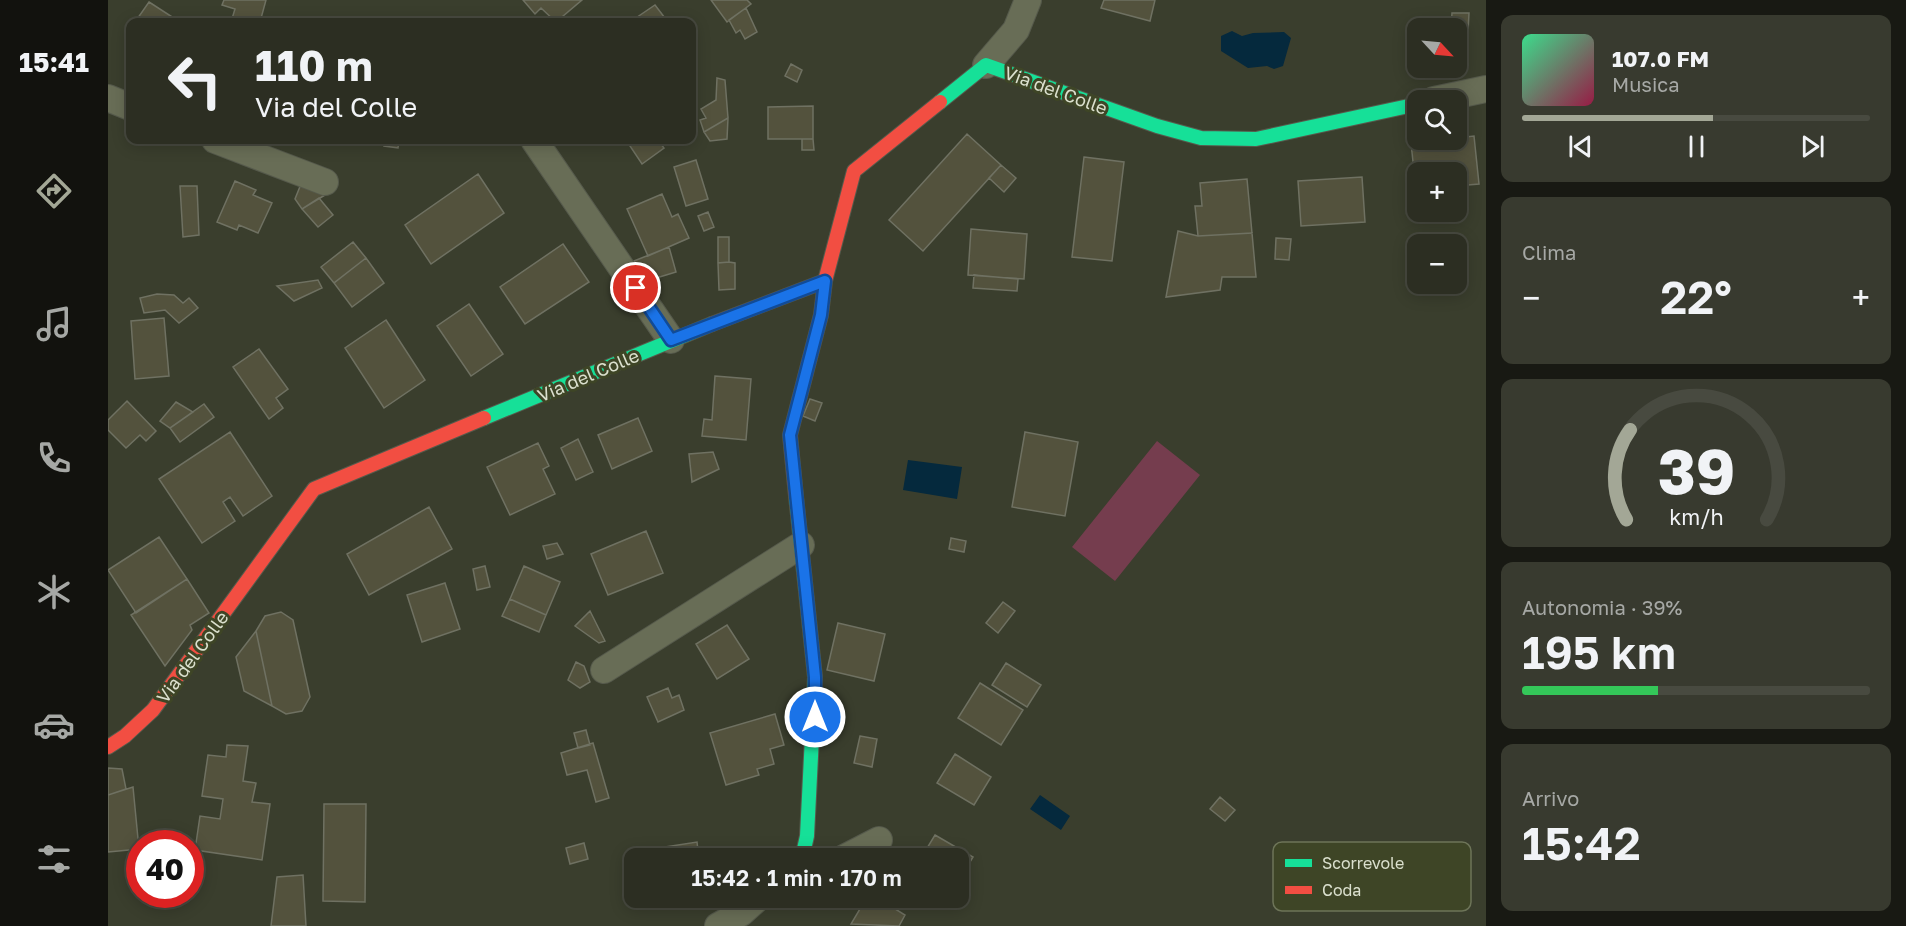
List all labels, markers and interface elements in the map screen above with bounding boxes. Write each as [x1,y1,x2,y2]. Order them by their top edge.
north arrow [1407,18,1467,78]
map controls [1407,18,1467,294]
text: 110 m [255,40,373,90]
icon: left [156,42,234,120]
text: 107.0 FM [1612,45,1709,72]
text: 15:41 [19,46,89,78]
street label: Via del Colle [1001,61,1111,119]
text: Musica [1612,72,1679,96]
button: search [1407,90,1467,150]
text: Via del Colle [255,91,417,123]
icon: previous [1564,130,1597,163]
icon: pause [1680,130,1713,163]
icon: next [1796,130,1829,163]
button: + [1407,162,1467,222]
icon: directions [33,170,75,212]
button: − [1407,234,1467,294]
text: Clima [1522,240,1576,264]
pin [610,262,661,313]
text: 22° [1660,270,1732,324]
icon: arrive [619,271,652,304]
text: − [1522,278,1540,317]
text: + [1852,278,1870,317]
icon: music [33,303,75,345]
street label: Via del Colle [534,344,642,406]
text: 39 [1657,433,1735,508]
icon: phone [33,437,75,479]
text: km/h [1669,504,1723,530]
icon: climate [33,571,75,613]
text: Autonomia · 39% [1522,595,1682,619]
street label: Via del Colle [151,607,233,707]
text: 195 km [1522,625,1676,679]
position arrow [783,685,847,749]
icon: car [33,704,75,746]
text: Arrivo [1522,786,1579,810]
text: 15:42 [1522,816,1641,870]
speed limit sign: 40 [126,830,204,908]
icon: filters [33,838,75,880]
legend [1273,842,1471,911]
text: Scorrevole [1322,853,1404,873]
text: 15:42 · 1 min · 170 m [691,864,902,891]
text: Coda [1322,880,1361,900]

